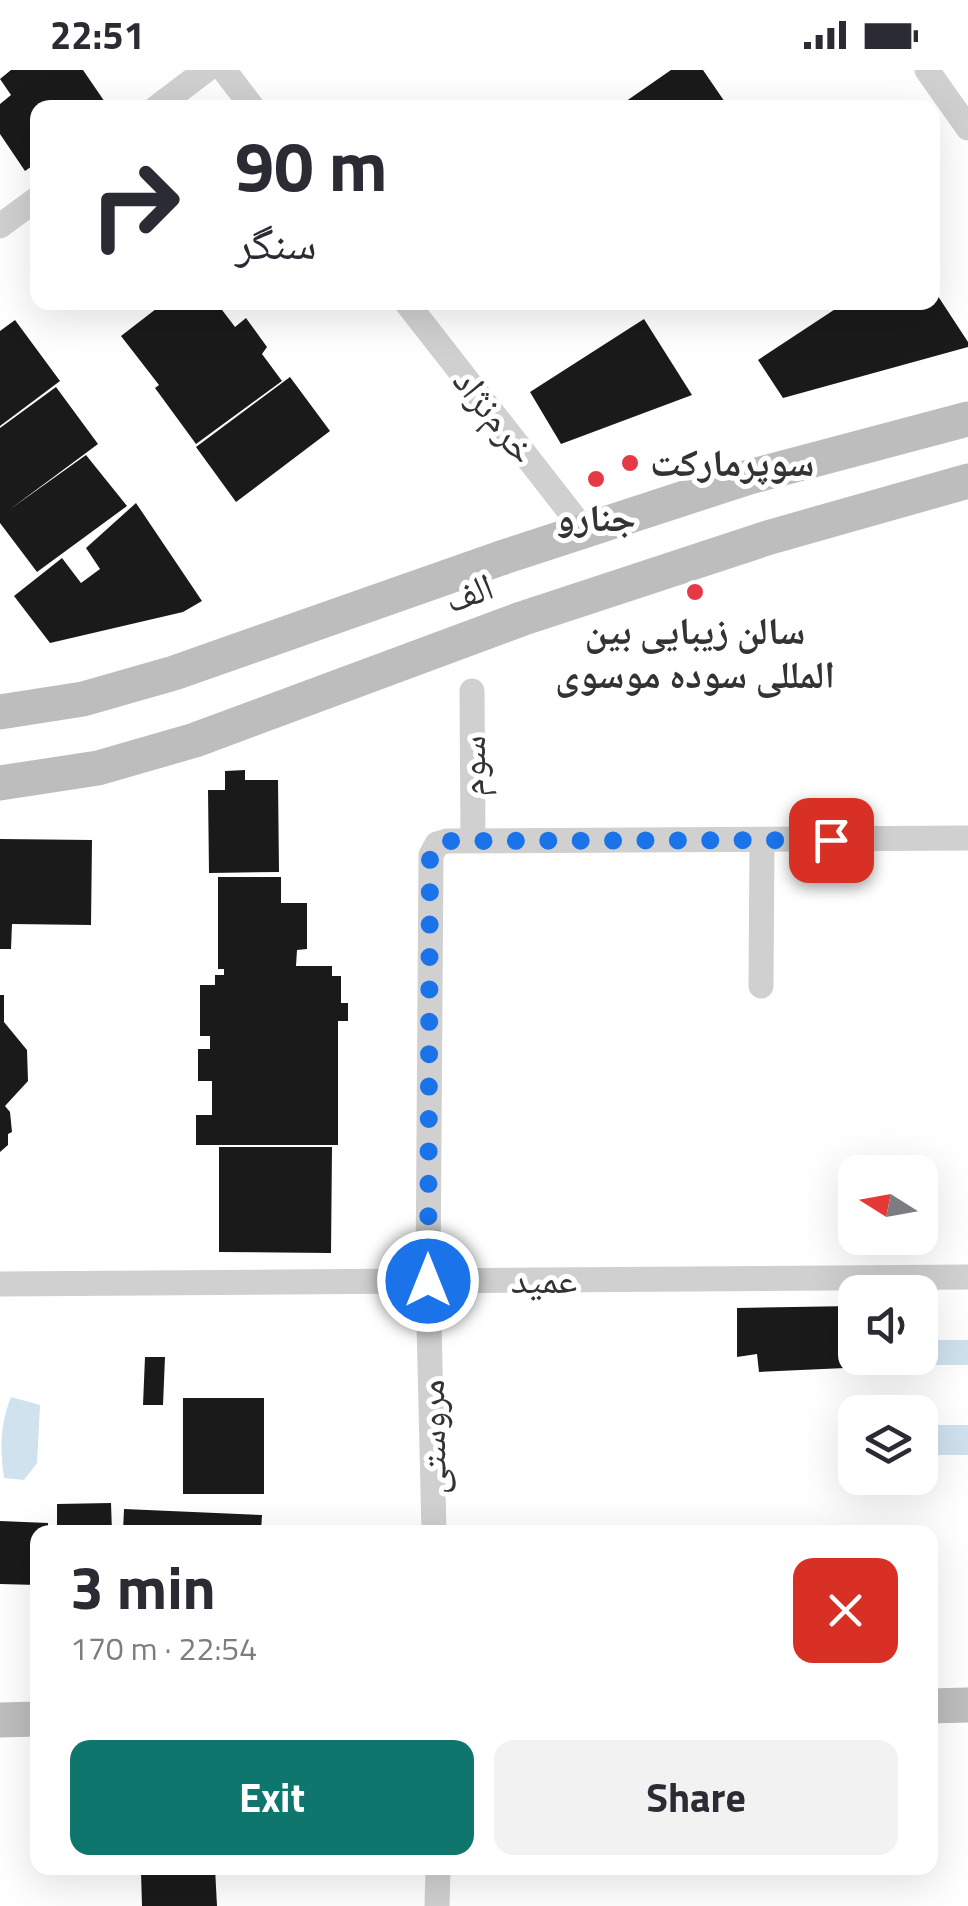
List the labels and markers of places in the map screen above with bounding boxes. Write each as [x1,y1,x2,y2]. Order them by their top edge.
place label: سوپرمارکت [650,433,814,491]
marker: سوپرمارکت [619,452,641,474]
marker: جنارو [585,468,607,490]
place label: جنارو [556,488,636,546]
marker: سالن زیبایی بین المللی سوده موسوی [684,581,706,603]
place label: سالن زیبایی بین المللی سوده موسوی [555,601,835,703]
pin [789,798,874,883]

